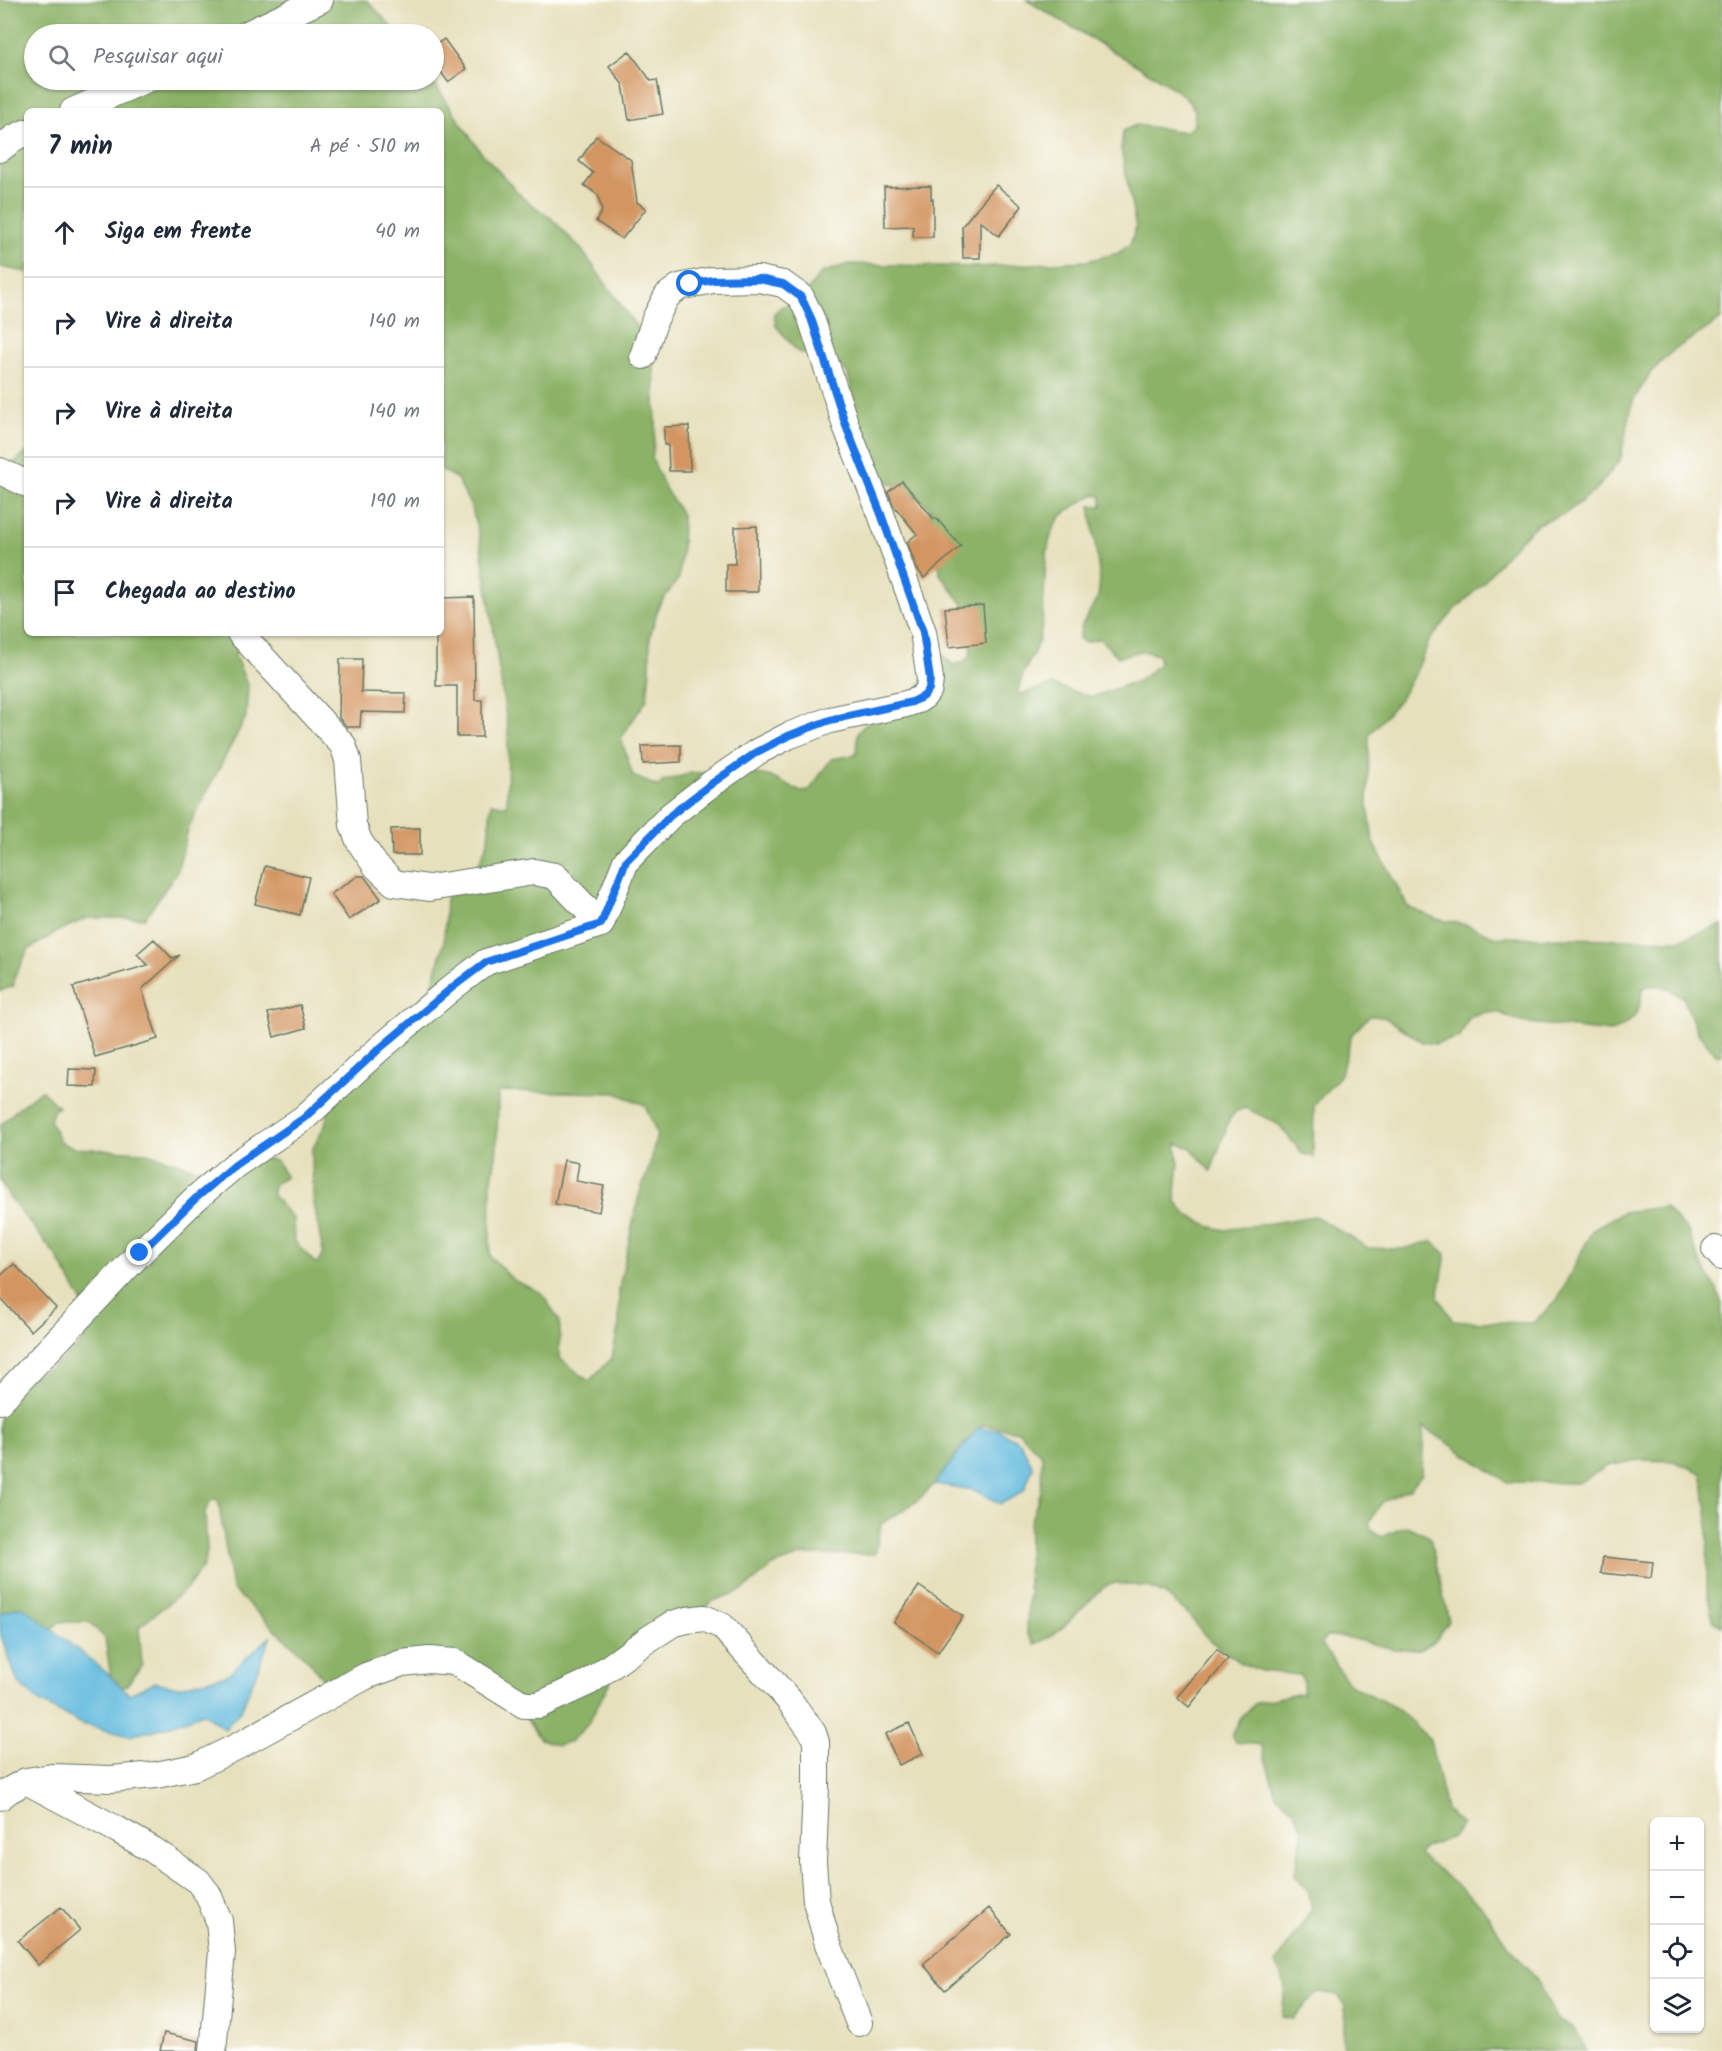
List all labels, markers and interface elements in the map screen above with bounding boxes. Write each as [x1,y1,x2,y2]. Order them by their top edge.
search box [24,24,444,90]
text: Pesquisar aqui [93,40,223,75]
icon: search [45,41,78,74]
text: 7 min [48,126,113,168]
text: A pé · 510 m [310,131,420,163]
text: Siga em frente [105,215,251,250]
icon: ahead [48,216,81,249]
text: 40 m [375,216,420,248]
route start [676,270,702,296]
text: Vire à direita [105,305,233,340]
icon: right [48,306,81,339]
text: 140 m [369,306,420,338]
text: Vire à direita [105,395,233,430]
icon: right [48,396,81,429]
text: 140 m [369,396,420,428]
text: Vire à direita [105,485,233,520]
icon: right [48,486,81,519]
text: 190 m [370,486,420,518]
text: Chegada ao destino [105,575,296,610]
icon: arrive [48,576,81,609]
route end [126,1239,152,1265]
map controls [1650,1817,1704,2033]
button: + [1650,1817,1704,1871]
button: − [1650,1871,1704,1925]
button: locate [1650,1925,1704,1979]
button: layers [1650,1979,1704,2033]

